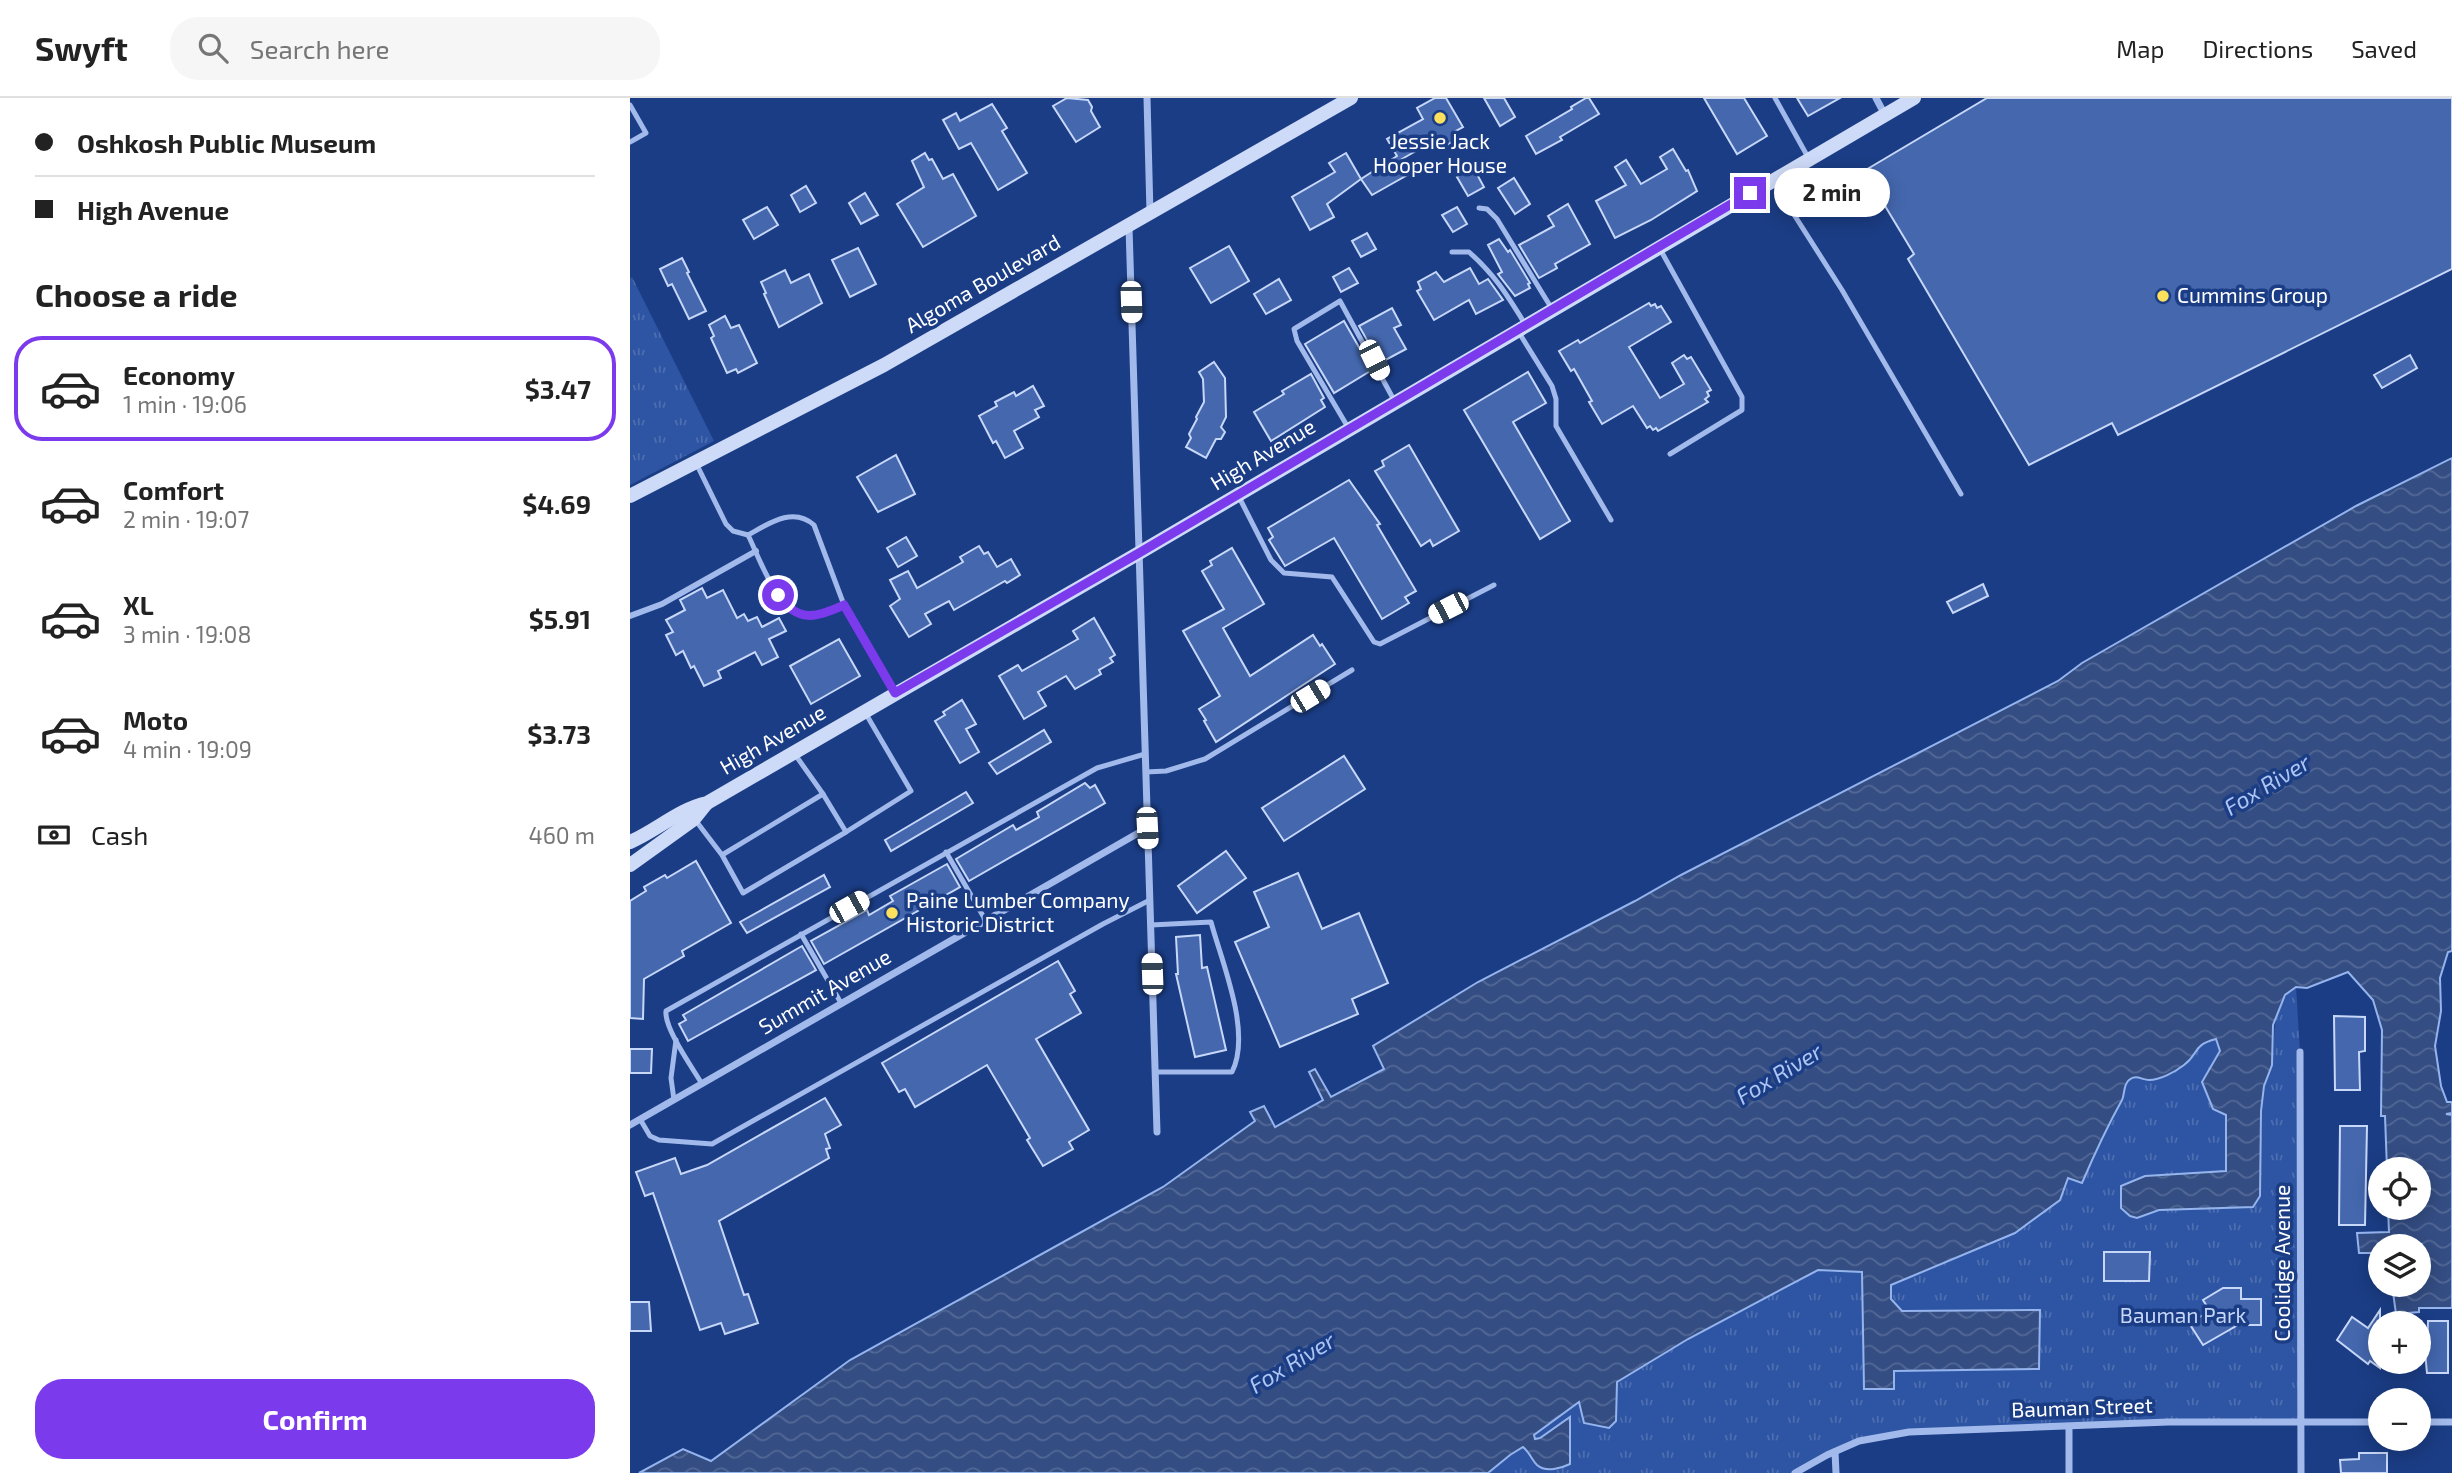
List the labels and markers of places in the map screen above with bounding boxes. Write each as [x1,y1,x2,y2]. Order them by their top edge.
marker: Jessie Jack Hooper House [1432,110,1448,126]
place label: Jessie Jack Hooper House [1373,128,1507,177]
place label: Cummins Group [2177,282,2328,307]
marker: Cummins Group [2155,288,2171,304]
place label: Paine Lumber Company Historic District [906,887,1130,936]
marker: Paine Lumber Company Historic District [884,905,900,921]

